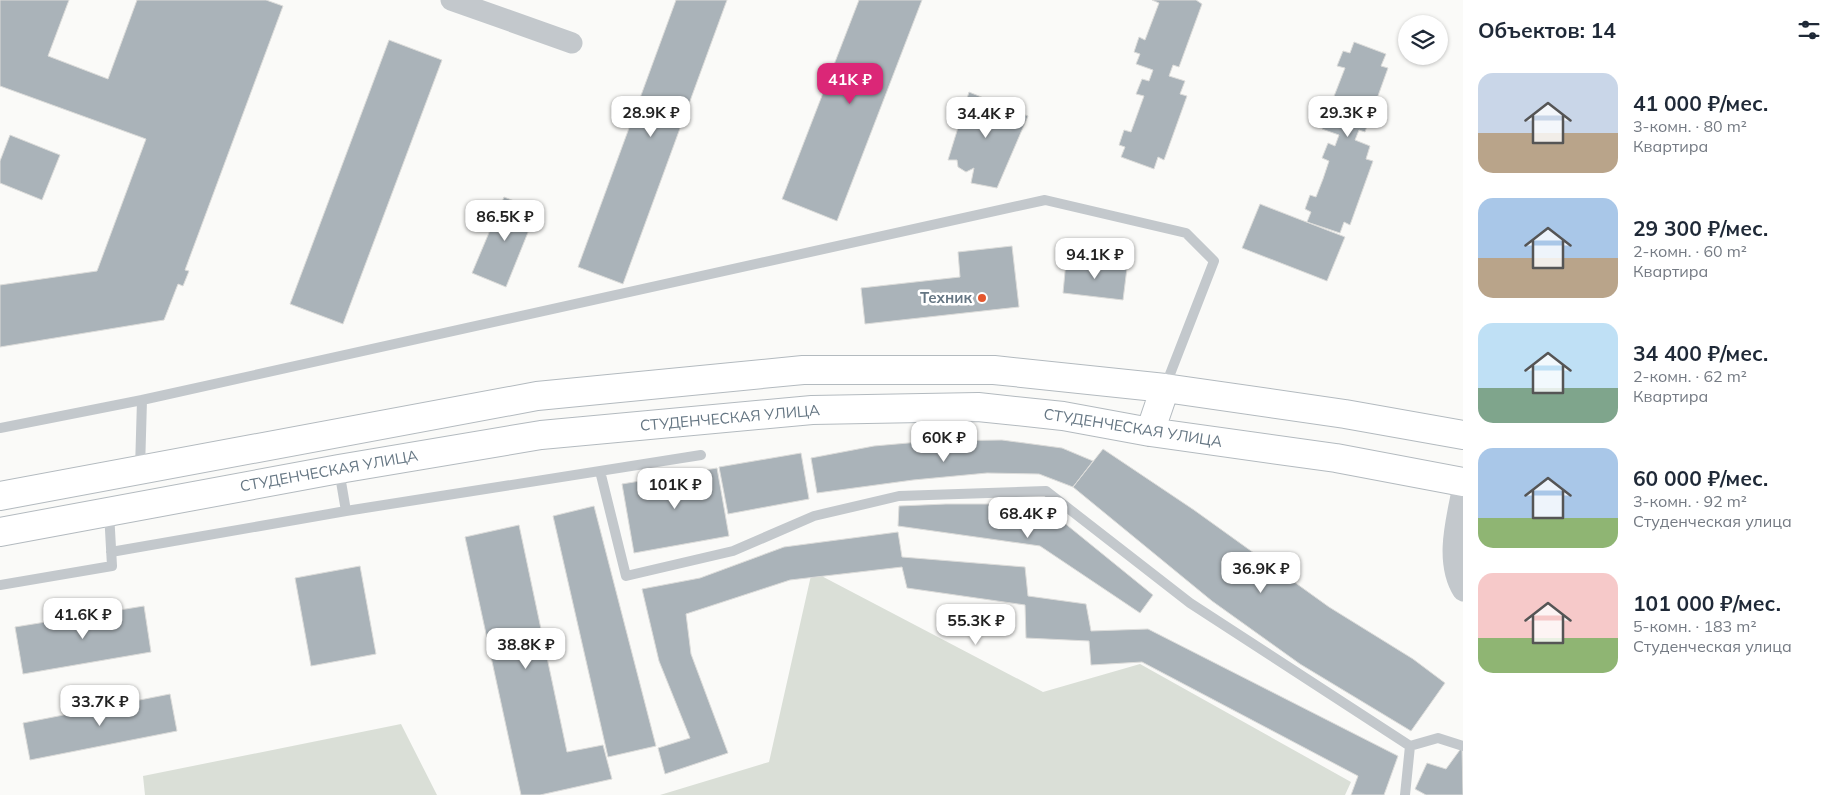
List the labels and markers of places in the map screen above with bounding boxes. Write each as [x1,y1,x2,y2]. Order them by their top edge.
pin: 41K ₽ [815,62,885,105]
pin: 28.9K ₽ [605,96,697,138]
pin: 34.4K ₽ [940,96,1032,139]
pin: 29.3K ₽ [1302,96,1394,138]
pin: 86.5K ₽ [459,200,551,242]
pin: 94.1K ₽ [1049,238,1141,280]
place label: Техник [920,288,972,307]
marker: Техник [976,292,988,304]
pin: 60K ₽ [909,420,979,463]
pin: 101K ₽ [634,468,716,510]
pin: 68.4K ₽ [982,496,1074,539]
pin: 36.9K ₽ [1215,552,1307,594]
pin: 41.6K ₽ [37,598,129,640]
pin: 55.3K ₽ [930,604,1022,646]
pin: 38.8K ₽ [480,628,572,670]
pin: 33.7K ₽ [54,684,146,727]

